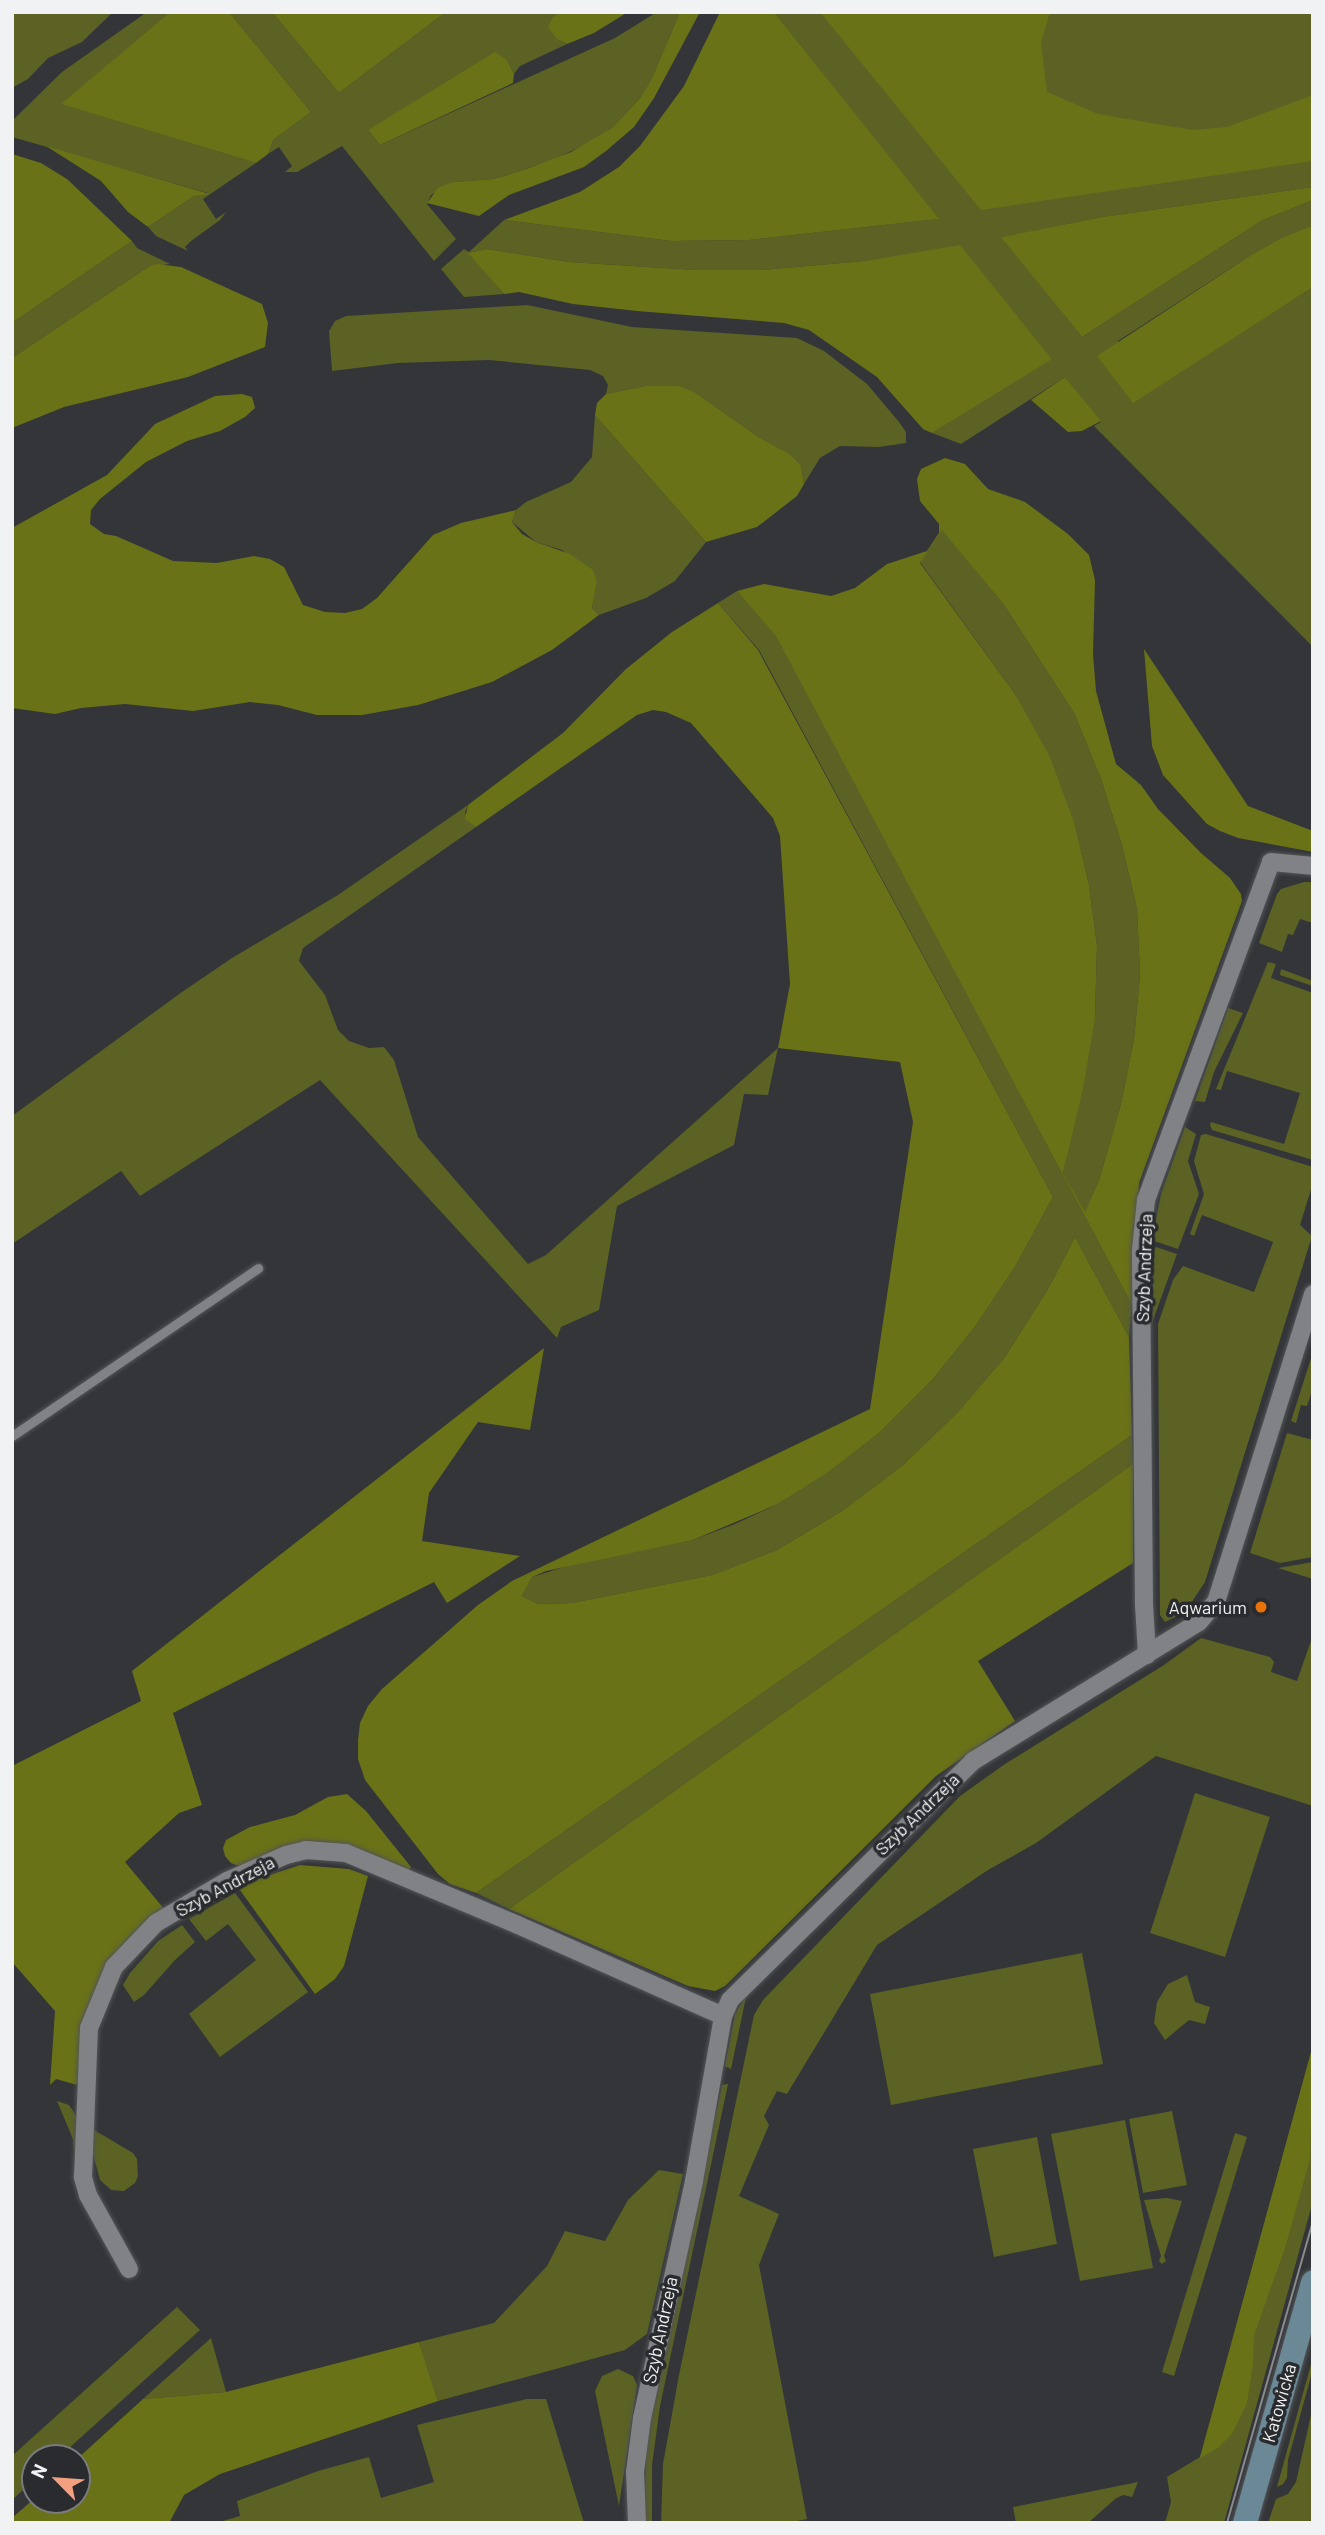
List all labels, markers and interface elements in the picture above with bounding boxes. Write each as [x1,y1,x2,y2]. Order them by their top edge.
street label: Szyb Andrzeja [1131,1213,1157,1323]
place label: Aqwarium [1169,1596,1247,1618]
marker: Aqwarium [1253,1599,1269,1615]
street label: Szyb Andrzeja [871,1769,963,1859]
street label: Szyb Andrzeja [172,1851,278,1921]
street label: Szyb Andrzeja [638,2275,682,2385]
street label: Katowicka [1257,2361,1301,2445]
north arrow [21,2444,91,2514]
text: N [25,2460,51,2481]

